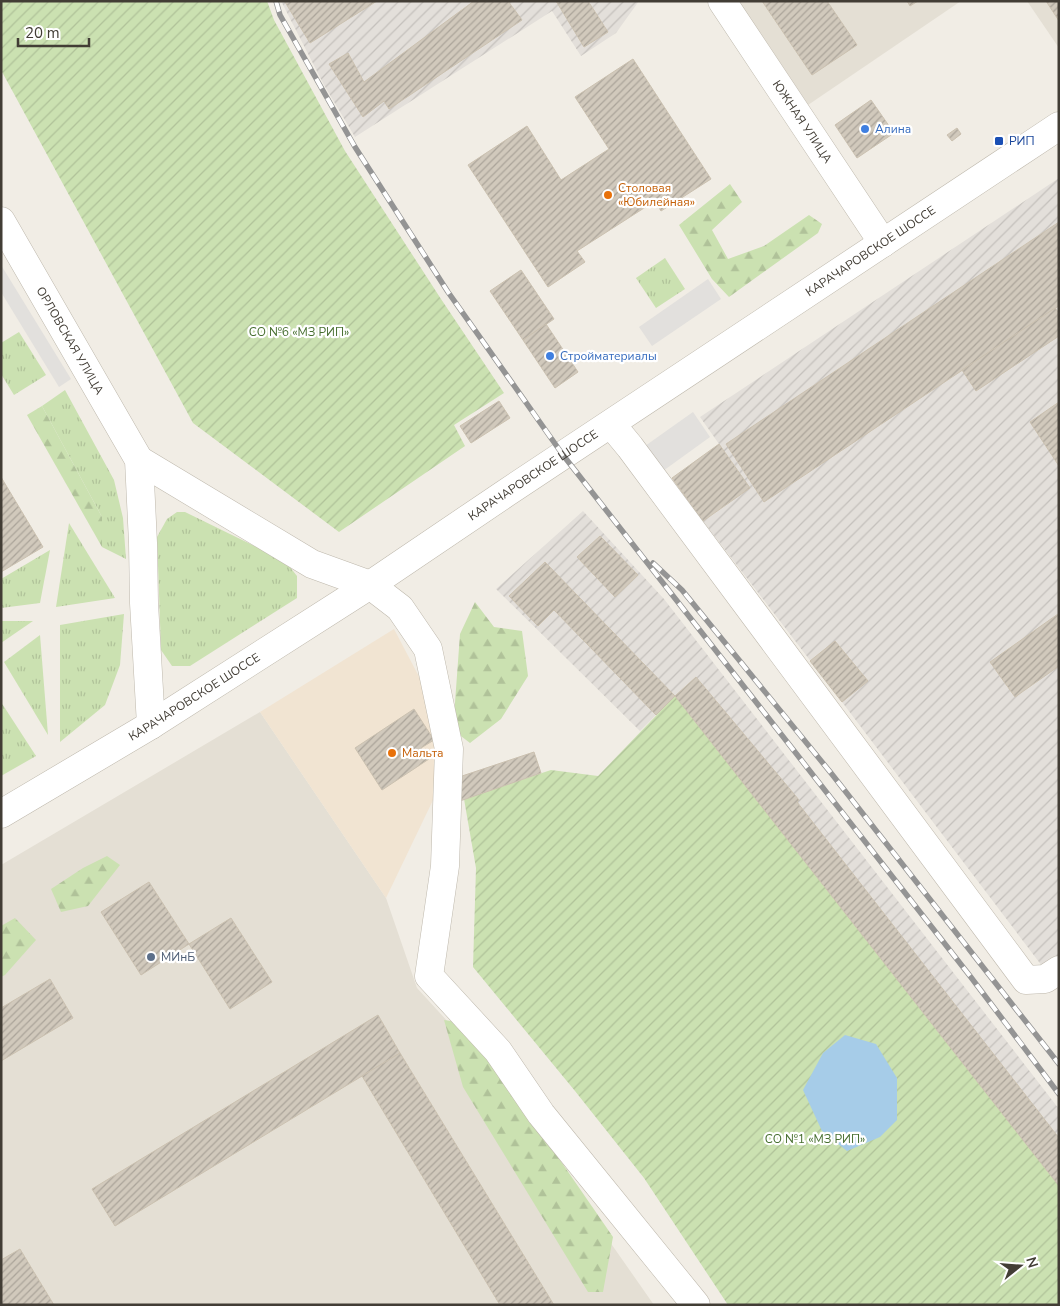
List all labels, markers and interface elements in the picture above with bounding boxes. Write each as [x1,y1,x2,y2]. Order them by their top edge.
scale bar [18,15,89,47]
text: 20 m [25,23,60,43]
street label: ЮЖНАЯ УЛИЦА [769,77,836,167]
place label: Алина [875,121,911,137]
marker: Алина [859,123,871,135]
place label: РИП [1009,133,1035,149]
marker: РИП [993,135,1005,147]
place label: Столовая «Юбилейная» [618,180,695,210]
marker: Столовая «Юбилейная» [602,189,614,201]
street label: КАРАЧАРОВСКОЕ ШОССЕ [802,202,939,300]
street label: ОРЛОВСКАЯ УЛИЦА [33,284,108,397]
park label: СО №6 «МЗ РИП» [249,324,349,340]
place label: Стройматериалы [560,348,657,364]
marker: Стройматериалы [544,350,556,362]
street label: КАРАЧАРОВСКОЕ ШОССЕ [465,426,601,524]
street label: КАРАЧАРОВСКОЕ ШОССЕ [126,649,263,745]
place label: Мальта [402,745,444,761]
marker: Мальта [386,747,398,759]
place label: МИнБ [161,949,195,965]
marker: МИнБ [145,951,157,963]
park label: СО №1 «МЗ РИП» [765,1131,865,1147]
north arrow [995,1241,1045,1291]
text: N [1021,1255,1043,1270]

